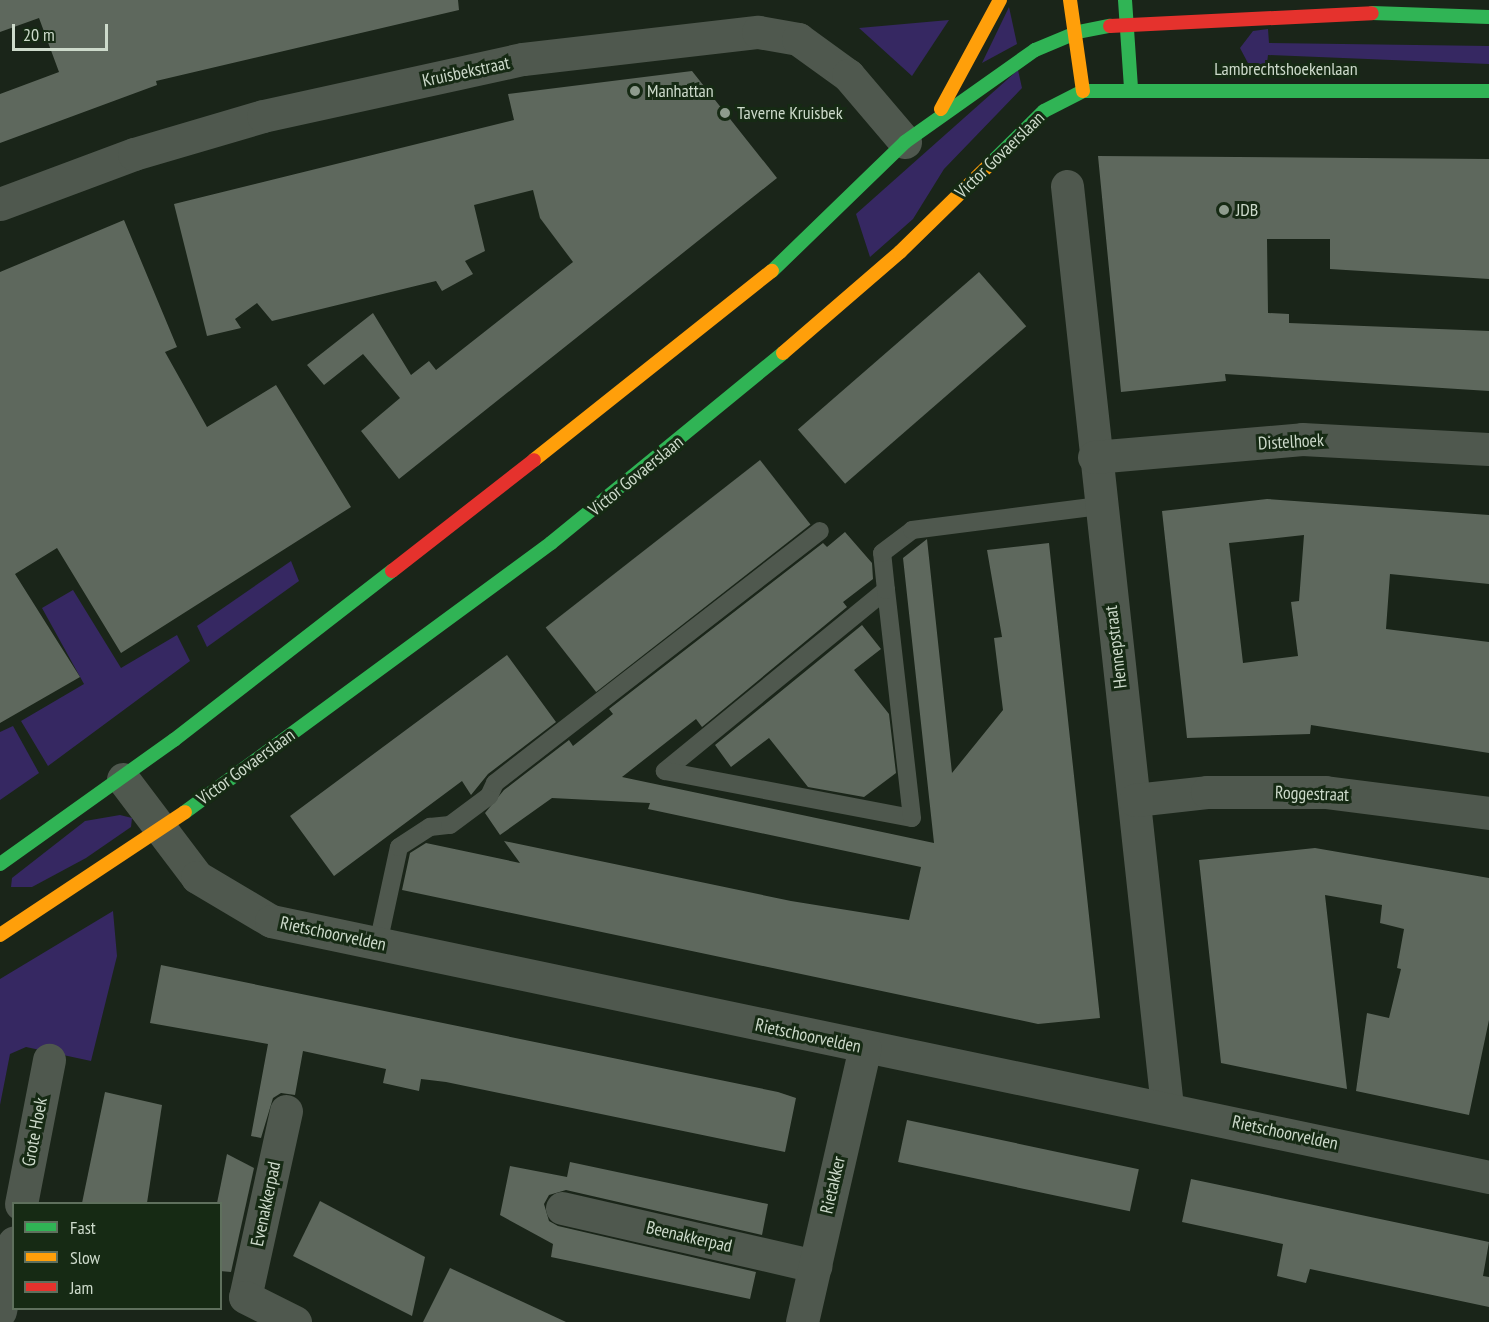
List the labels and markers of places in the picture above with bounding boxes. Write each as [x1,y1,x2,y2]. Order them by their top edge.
place label: Manhattan [647,80,714,102]
marker: Manhattan [628,84,642,98]
place label: Taverne Kruisbek [737,102,843,124]
marker: Taverne Kruisbek [718,106,732,120]
place label: JDB [1236,199,1258,221]
marker: JDB [1217,203,1231,217]

